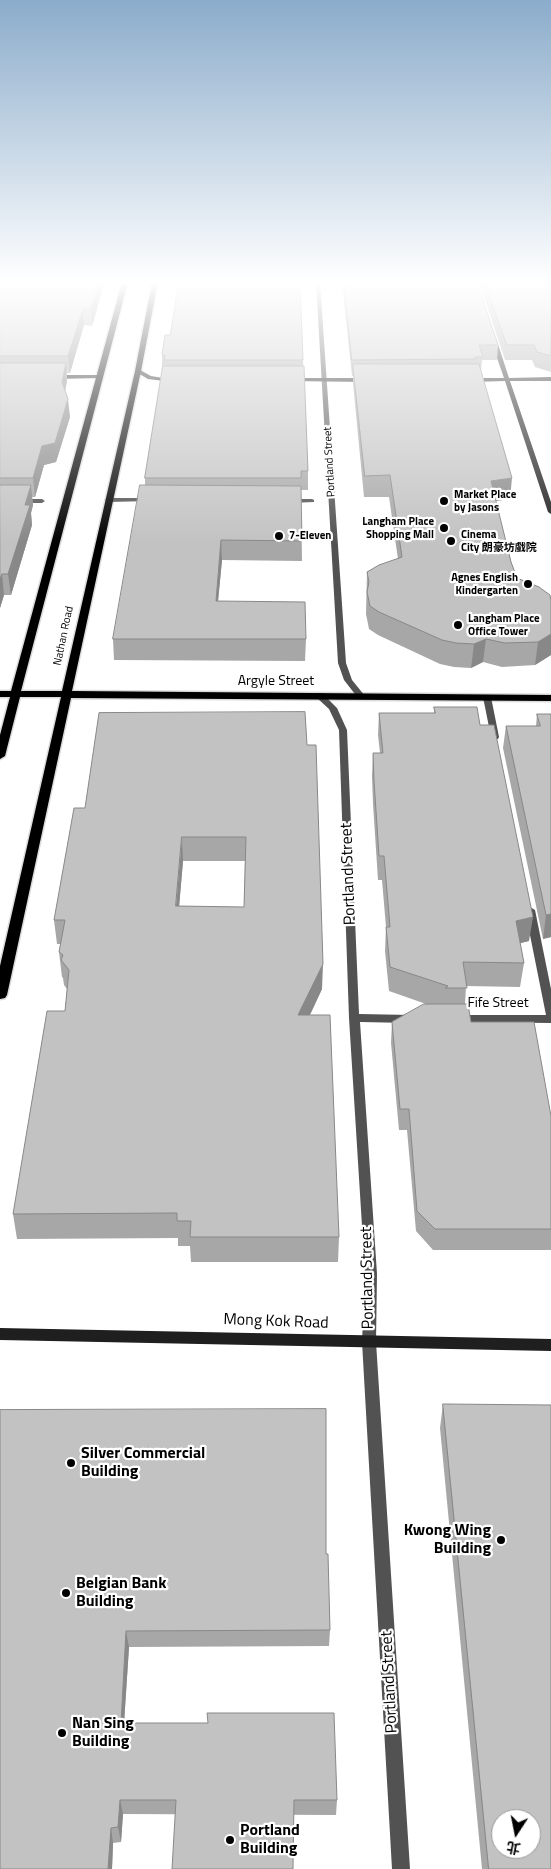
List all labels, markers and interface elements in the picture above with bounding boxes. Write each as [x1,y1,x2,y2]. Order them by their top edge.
street label: Portland Street [322,426,338,498]
place label: Market Place by Jasons [454,488,516,514]
marker: Market Place by Jasons [438,495,450,507]
place label: Langham Place Shopping Mall [362,515,434,541]
marker: Langham Place Shopping Mall [438,522,450,534]
place label: Cinema City 朗豪坊戲院 [461,528,537,554]
place label: 7-Eleven [289,529,331,543]
marker: 7-Eleven [273,530,285,542]
marker: Cinema City 朗豪坊戲院 [445,535,457,547]
place label: Agnes English Kindergarten [451,571,518,597]
marker: Agnes English Kindergarten [522,578,534,590]
street label: Nathan Road [51,605,77,667]
place label: Langham Place Office Tower [468,612,540,638]
marker: Langham Place Office Tower [452,619,464,631]
street label: Argyle Street [238,674,314,690]
street label: Portland Street [338,822,360,926]
street label: Fife Street [467,996,529,1012]
street label: Portland Street [358,1227,378,1329]
street label: Mong Kok Road [223,1311,329,1333]
place label: Silver Commercial Building [81,1444,205,1482]
marker: Silver Commercial Building [65,1457,77,1469]
place label: Kwong Wing Building [404,1521,491,1559]
marker: Kwong Wing Building [495,1534,507,1546]
place label: Belgian Bank Building [76,1574,166,1612]
marker: Belgian Bank Building [60,1587,72,1599]
street label: Portland Street [378,1630,402,1734]
place label: Nan Sing Building [72,1714,134,1752]
marker: Nan Sing Building [56,1727,68,1739]
north arrow [491,1809,541,1859]
place label: Portland Building [240,1821,300,1859]
marker: Portland Building [224,1834,236,1846]
text: 北 [504,1837,522,1860]

